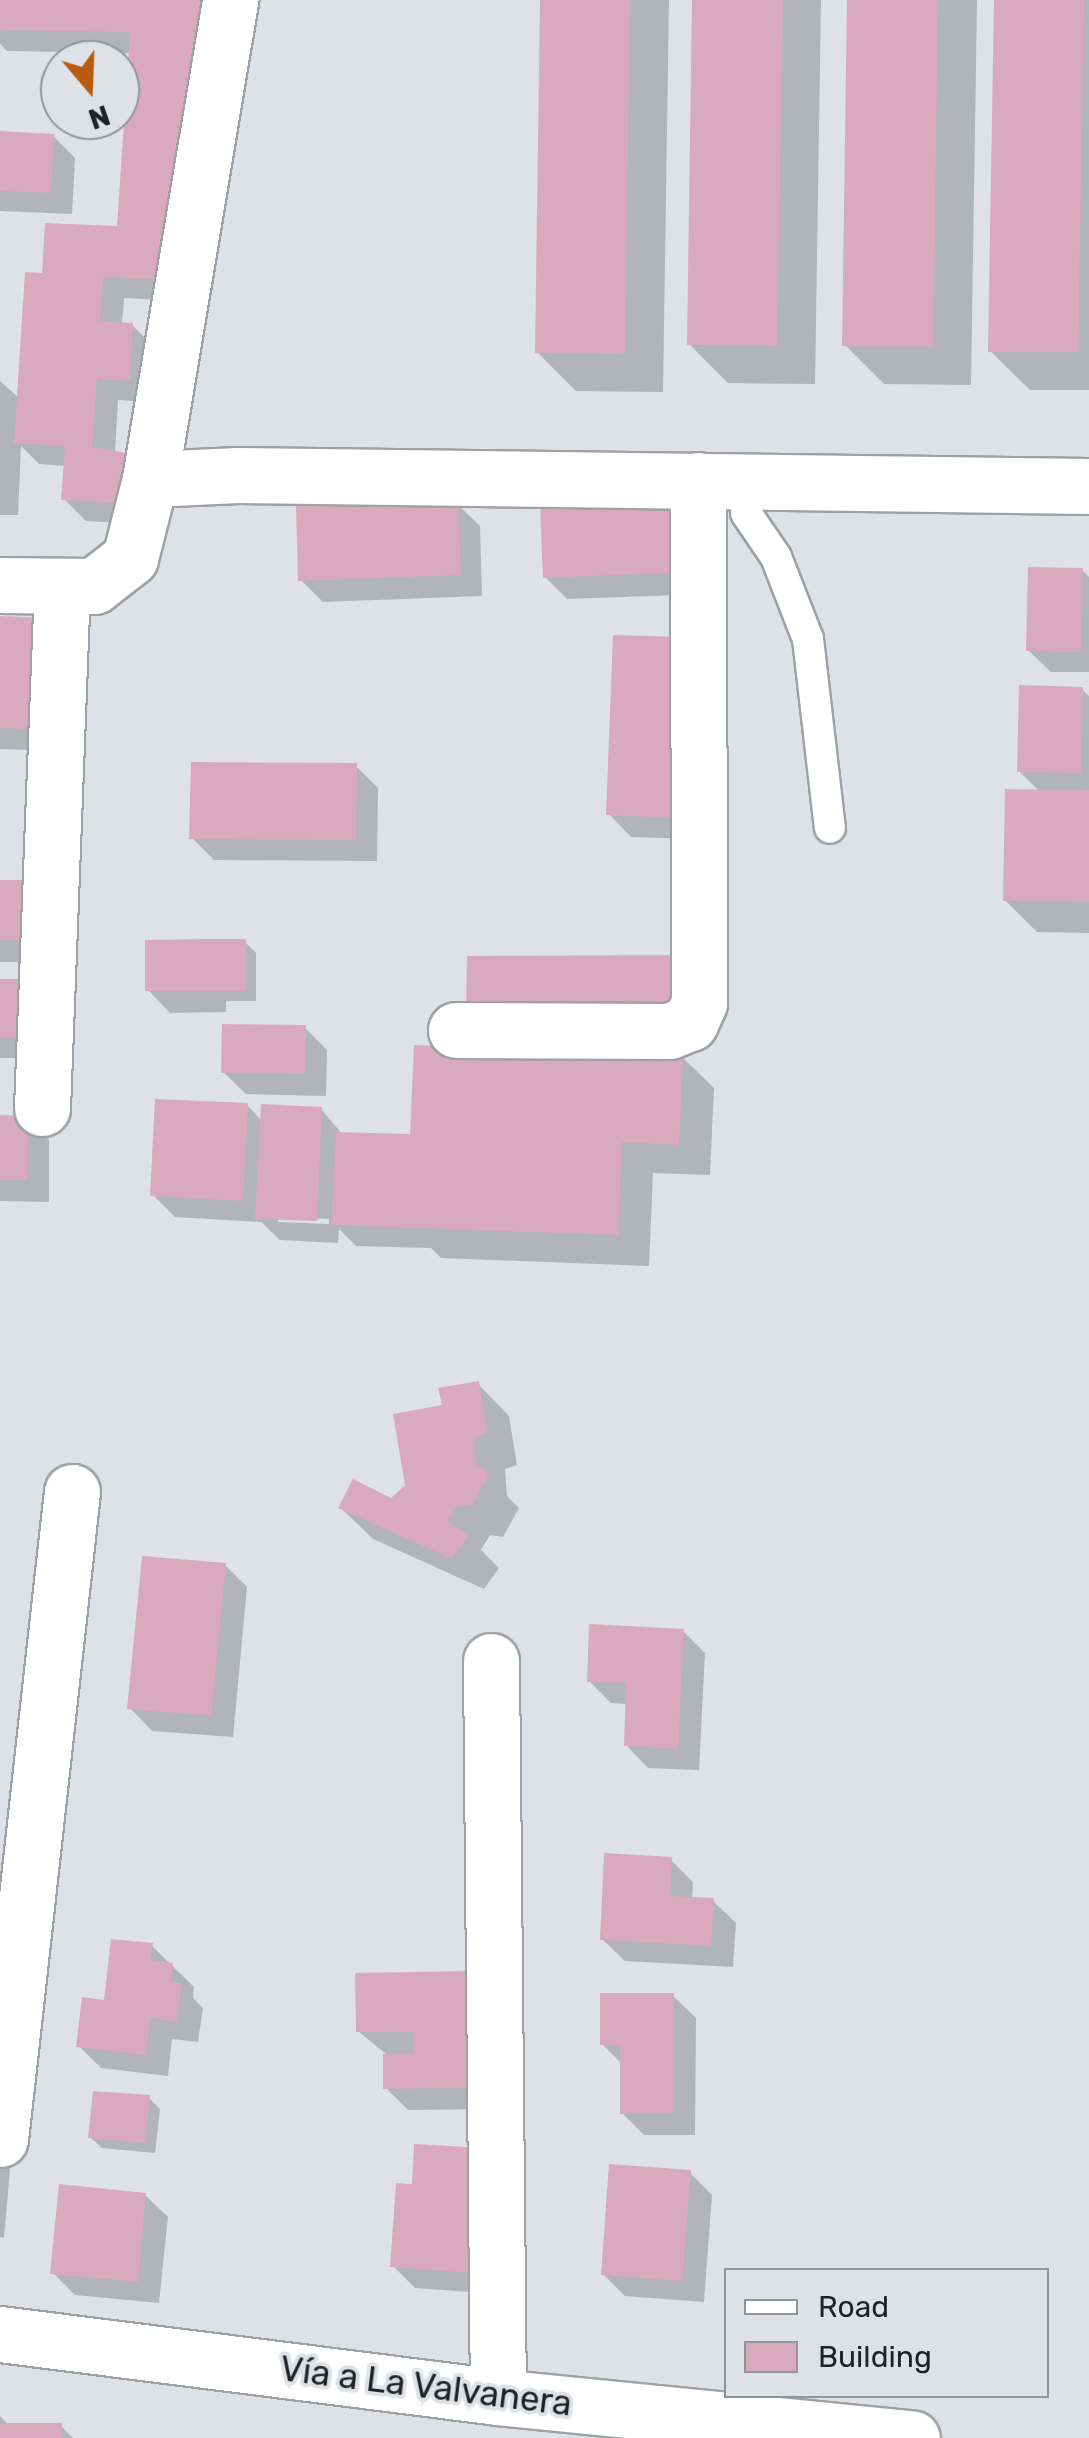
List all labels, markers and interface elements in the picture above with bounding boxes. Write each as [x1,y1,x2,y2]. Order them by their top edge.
north arrow [40,40,140,140]
text: N [84,98,114,136]
legend [724,2268,1049,2398]
text: Road [818,2289,889,2325]
text: Building [818,2339,932,2375]
street label: Vía a La Valvanera [277,2347,575,2425]

